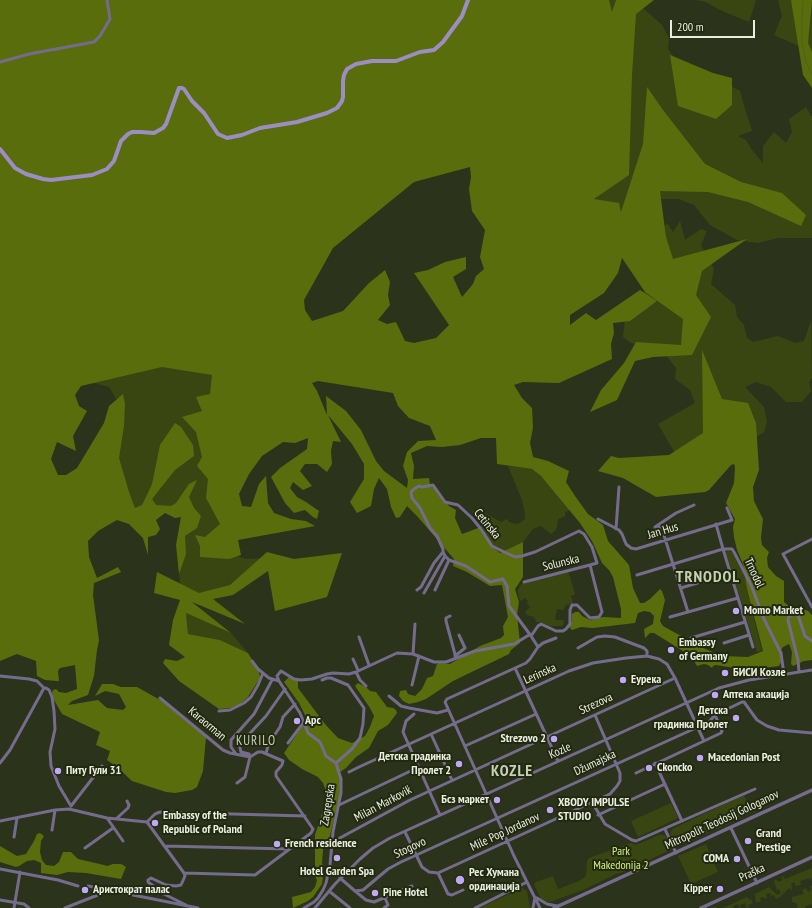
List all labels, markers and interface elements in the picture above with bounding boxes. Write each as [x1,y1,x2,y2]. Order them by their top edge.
scale bar [672,12,757,38]
text: 200 m [677,19,704,34]
street label: Cetinska [470,506,504,542]
street label: Jan Hus [646,520,680,542]
street label: Solunska [541,552,581,574]
street label: Trnodol [741,556,767,590]
district label: TRNODOL [676,567,740,587]
place label: Momo Market [744,604,803,618]
marker: Momo Market [731,606,741,616]
place label: Embassy of Germany [679,636,728,664]
marker: Embassy of Germany [666,645,676,655]
street label: Lerinska [522,660,558,688]
place label: БИСИ Козле [733,666,786,680]
marker: БИСИ Козле [720,668,730,678]
place label: Еурека [631,673,661,687]
marker: Еурека [618,675,628,685]
place label: Аптека акација [723,688,789,702]
street label: Strezova [577,690,615,718]
marker: Аптека акација [710,690,720,700]
street label: Karaorman [185,704,229,744]
place label: Детска градинка Пролет [654,704,728,732]
marker: Детска градинка Пролет [731,713,741,723]
place label: Арс [305,714,321,728]
marker: Арс [292,716,302,726]
place label: Strezovo 2 [501,732,546,746]
district label: KURILO [236,733,276,749]
marker: Strezovo 2 [549,734,559,744]
street label: Kozle [547,740,573,762]
street label: Džumajska [572,747,618,779]
place label: Детска градинка Пролет 2 [378,750,451,778]
place label: Macedonian Post [708,751,780,765]
marker: Macedonian Post [695,753,705,763]
marker: Детска градинка Пролет 2 [454,759,464,769]
district label: KOZLE [491,761,533,781]
place label: Ckoncko [657,761,692,775]
marker: Ckoncko [644,763,654,773]
place label: Питу Гули 31 [66,764,121,778]
marker: Питу Гули 31 [53,766,63,776]
street label: Zagrepska [318,783,338,827]
street label: Milan Markoviḱ [352,783,414,825]
street label: Mitropolit Teodosij Gologanov [663,787,781,853]
place label: Бсз маркет [441,793,489,807]
marker: Бсз маркет [492,795,502,805]
place label: XBODY IMPULSE STUDIO [558,796,629,824]
marker: XBODY IMPULSE STUDIO [545,805,555,815]
place label: Embassy of the Republic of Poland [163,809,242,837]
street label: Mile Pop Jordanov [468,810,542,854]
marker: Embassy of the Republic of Poland [150,818,160,828]
place label: Grand Prestige [756,827,791,855]
street label: Stogovo [392,834,428,862]
marker: Grand Prestige [743,836,753,846]
place label: French residence [285,837,357,851]
marker: French residence [272,839,282,849]
park label: Park Makedonija 2 [593,845,649,873]
place label: СОМА [703,852,729,866]
marker: Hotel Garden Spa [332,853,342,863]
marker: СОМА [732,854,742,864]
street label: Praška [737,861,767,885]
place label: Hotel Garden Spa [300,865,374,879]
place label: Рес Хумана ординација [469,866,520,894]
marker: Рес Хумана ординација [454,874,466,886]
place label: Kipper [684,882,712,896]
place label: Аристократ палас [93,883,170,897]
marker: Kipper [715,884,725,894]
marker: Аристократ палас [80,885,90,895]
place label: Pine Hotel [383,886,428,900]
marker: Pine Hotel [370,888,380,898]

